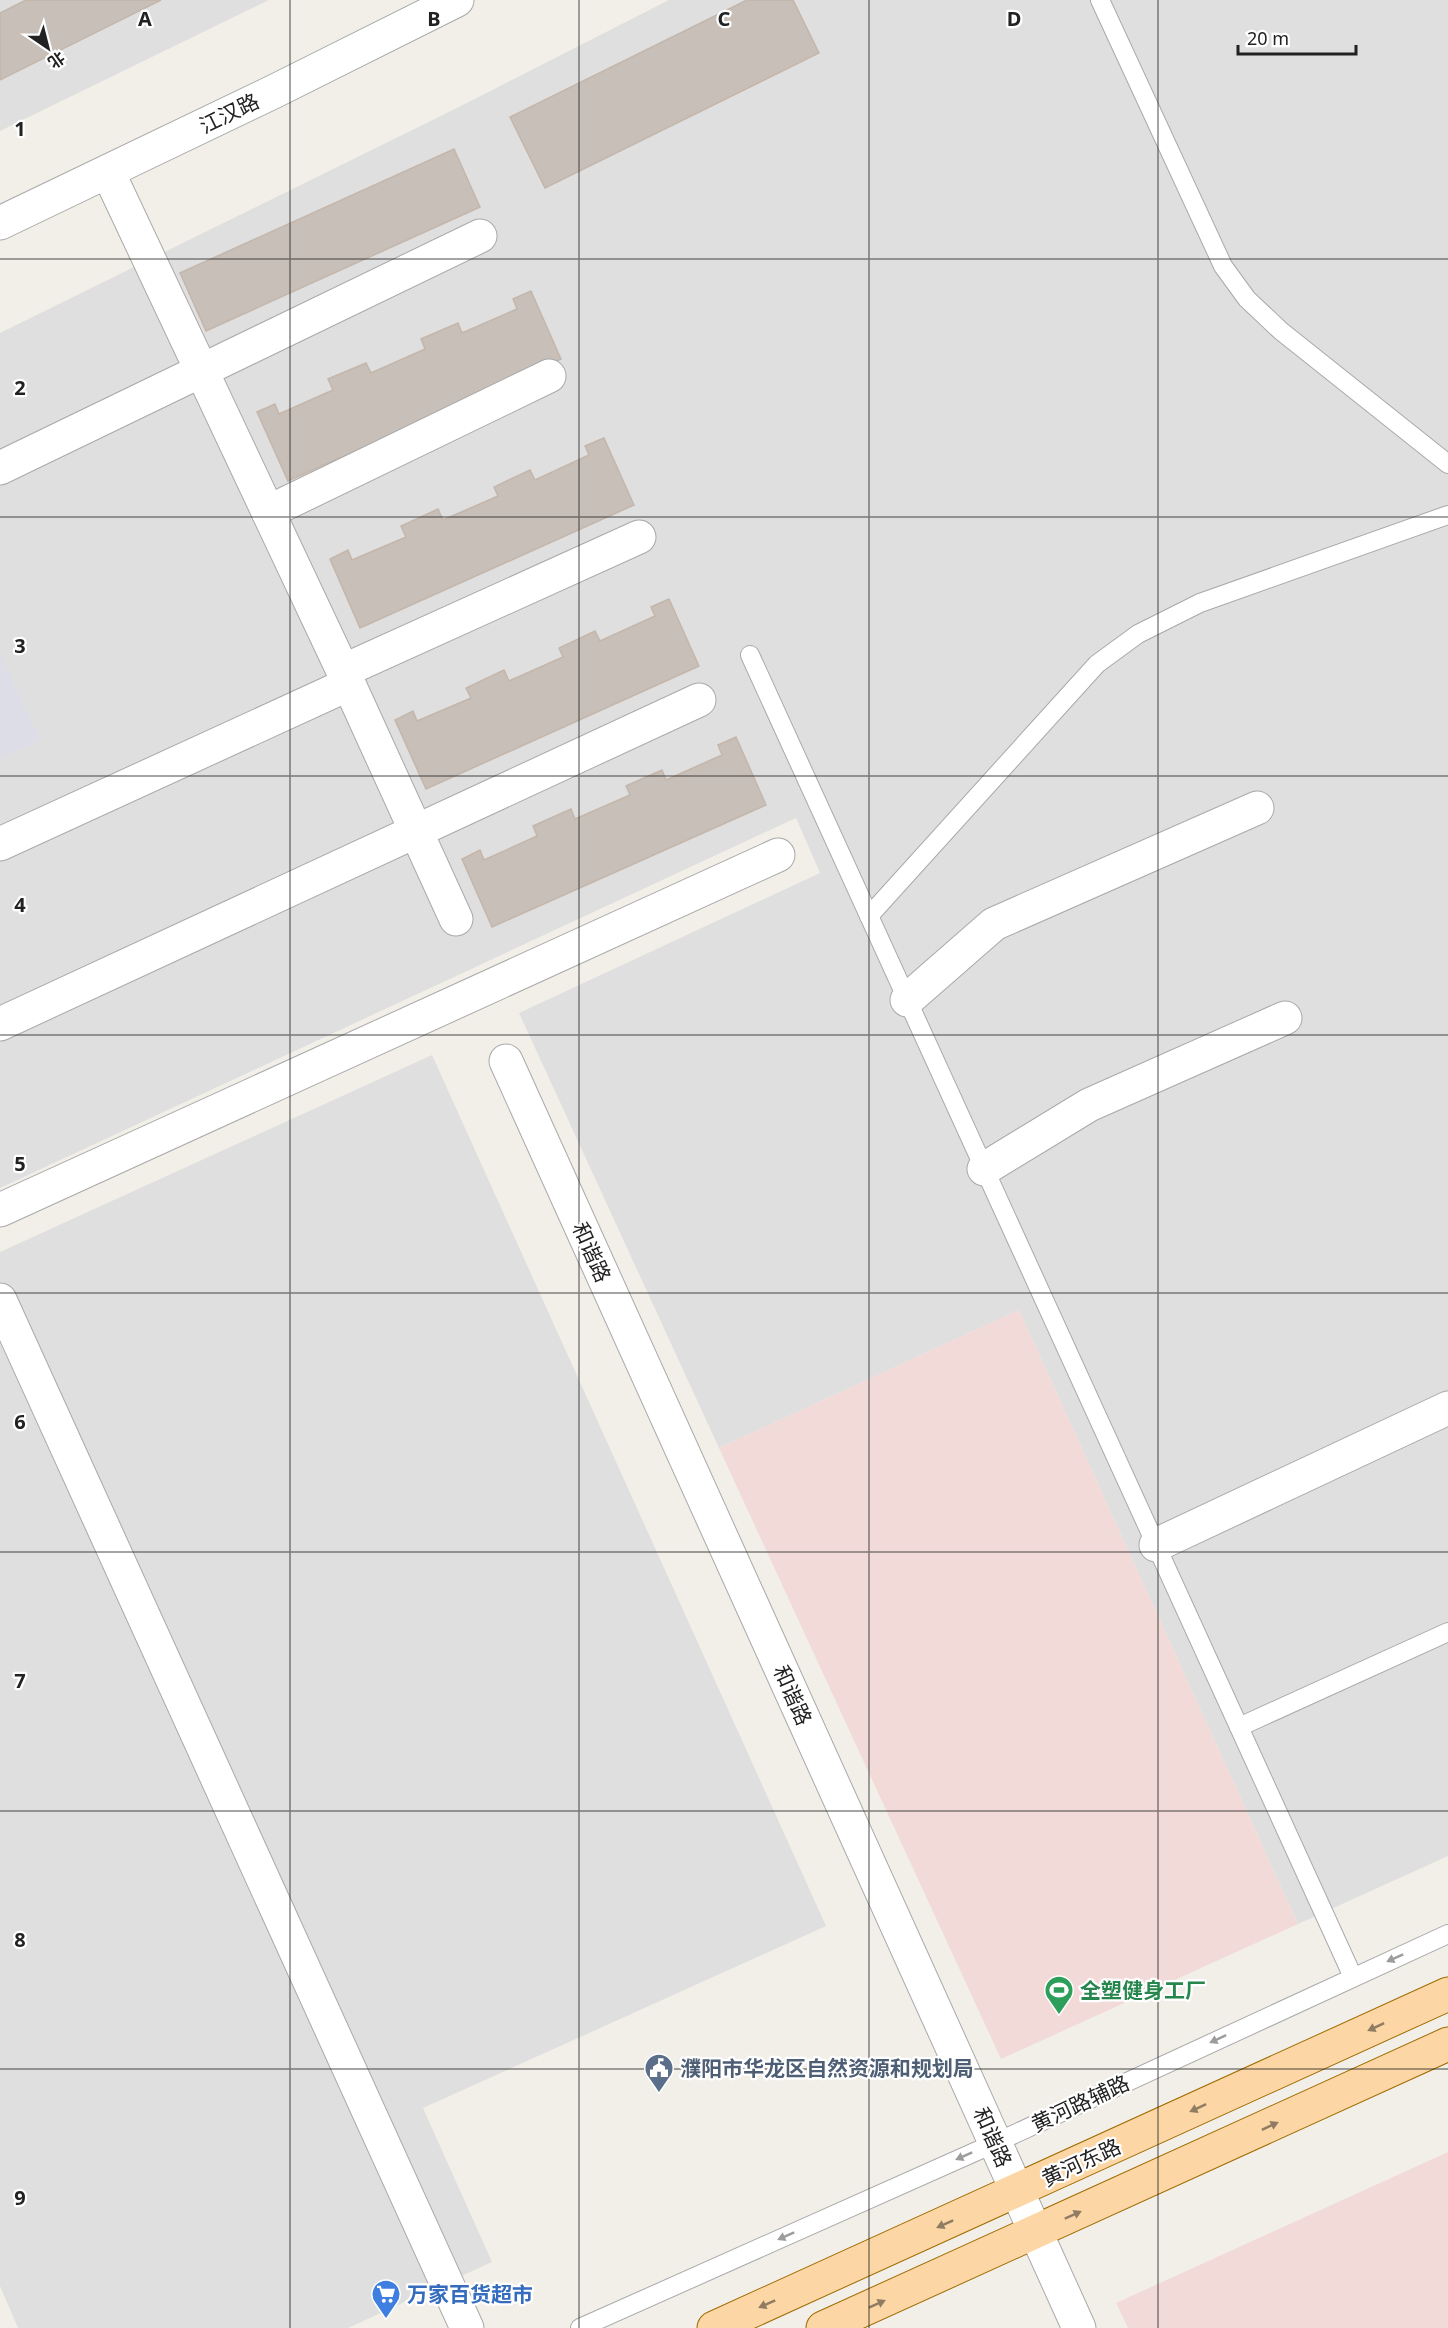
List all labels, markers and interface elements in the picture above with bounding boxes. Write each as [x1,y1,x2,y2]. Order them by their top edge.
text: A [138,5,152,32]
text: B [427,5,441,32]
text: C [718,5,731,32]
text: D [1007,5,1021,32]
north arrow [18,18,78,78]
scale bar [1238,18,1356,56]
text: 20 m [1247,26,1289,50]
text: 北 [44,47,69,74]
street label: 江汉路 [195,87,263,139]
text: 1 [14,115,26,142]
text: 2 [14,374,26,401]
text: 3 [14,632,26,659]
text: 4 [14,891,26,918]
text: 5 [14,1150,26,1177]
street label: 和谐路 [566,1218,618,1286]
text: 6 [14,1408,26,1435]
street label: 和谐路 [767,1661,819,1729]
text: 7 [14,1667,26,1694]
text: 8 [14,1926,26,1953]
one-way arrow [1385,1953,1403,1963]
sports icon: 全塑健身工厂 [1043,1974,1075,2016]
place label: 全塑健身工厂 [1080,1976,1206,2004]
one-way arrow [1366,2022,1384,2032]
one-way arrow [1209,2035,1226,2044]
public building icon: 濮阳市华龙区自然资源和规划局 [643,2052,675,2094]
place label: 濮阳市华龙区自然资源和规划局 [680,2054,974,2082]
street label: 黄河路辅路 [1027,2068,1133,2138]
street label: 和谐路 [967,2103,1019,2171]
one-way arrow [1190,2104,1207,2113]
one-way arrow [1262,2121,1279,2130]
street label: 黄河东路 [1037,2132,1125,2192]
one-way arrow [956,2152,973,2161]
text: 9 [14,2184,26,2211]
one-way arrow [1065,2210,1083,2220]
one-way arrow [935,2219,953,2229]
one-way arrow [777,2231,795,2241]
supermarket icon: 万家百货超市 [370,2278,402,2320]
place label: 万家百货超市 [407,2280,533,2308]
one-way arrow [757,2299,775,2309]
one-way arrow [868,2299,886,2309]

